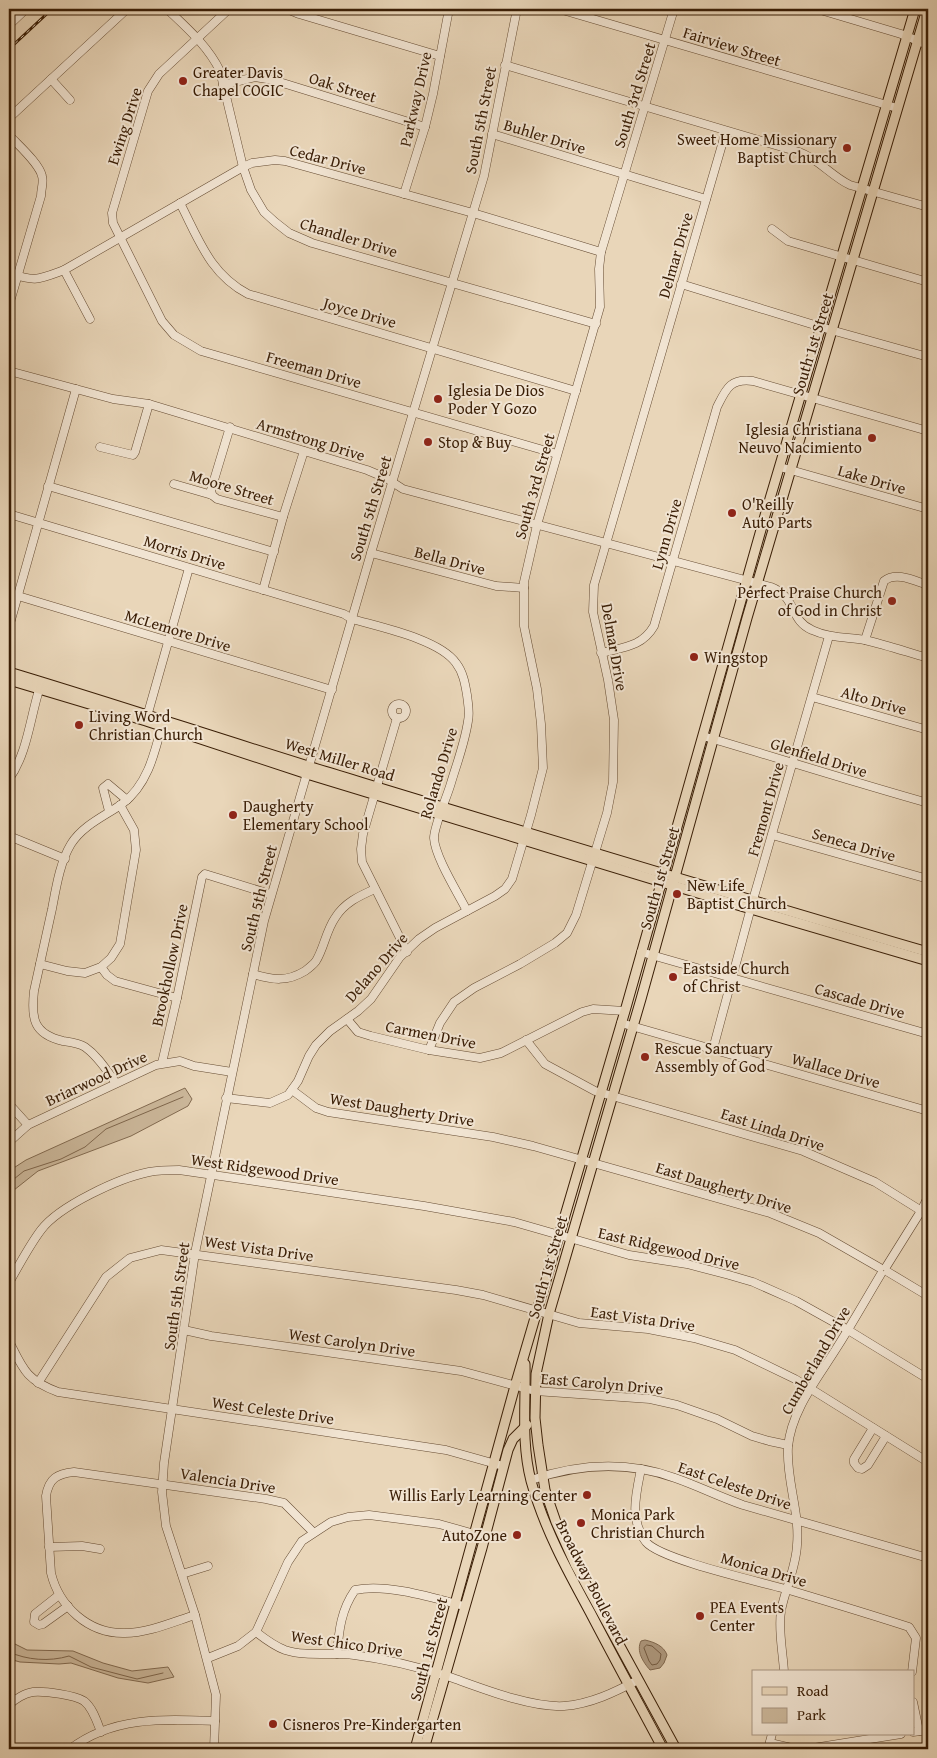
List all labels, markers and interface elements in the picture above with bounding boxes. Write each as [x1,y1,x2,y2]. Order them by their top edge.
street label: Fairview Street [680,20,784,72]
street label: South 3rd Street [607,39,662,151]
street label: Parkway Drive [392,49,438,149]
place label: Greater Davis Chapel COGIC [193,60,284,102]
street label: South 5th Street [458,64,502,176]
street label: Oak Street [306,65,380,109]
marker: Greater Davis Chapel COGIC [177,75,189,87]
street label: Ewing Drive [100,84,148,168]
street label: Buhler Drive [501,112,589,160]
place label: Sweet Home Missionary Baptist Church [677,127,837,169]
street label: Cedar Drive [287,137,369,181]
marker: Sweet Home Missionary Baptist Church [841,142,853,154]
street label: Delmar Drive [651,209,699,301]
street label: Chandler Drive [297,211,401,263]
street label: South 1st Street [785,289,839,398]
street label: Joyce Drive [319,290,399,334]
street label: Freeman Drive [263,344,365,394]
place label: Iglesia De Dios Poder Y Gozo [448,378,544,420]
marker: Iglesia De Dios Poder Y Gozo [432,393,444,405]
street label: Armstrong Drive [254,411,368,467]
place label: Iglesia Christiana Neuvo Nacimiento [739,417,862,459]
place label: Stop & Buy [438,430,512,454]
street label: South 3rd Street [507,430,561,542]
marker: Iglesia Christiana Neuvo Nacimiento [866,432,878,444]
marker: Stop & Buy [422,436,434,448]
street label: South 5th Street [343,452,398,564]
street label: Lake Drive [835,458,909,500]
street label: Moore Street [187,463,278,511]
place label: O'Reilly Auto Parts [742,492,812,534]
street label: Lynn Drive [644,496,688,572]
marker: O'Reilly Auto Parts [726,507,738,519]
street label: Morris Drive [141,528,229,576]
street label: Bella Drive [412,539,488,581]
place label: Perfect Praise Church of God in Christ [737,580,882,622]
marker: Perfect Praise Church of God in Christ [886,595,898,607]
street label: Delmar Drive [596,601,634,693]
street label: McLemore Drive [122,602,234,658]
place label: Wingstop [704,645,768,669]
marker: Wingstop [688,651,700,663]
street label: Alto Drive [838,679,910,721]
place label: Living Word Christian Church [89,704,203,746]
marker: Living Word Christian Church [73,719,85,731]
street label: Rolando Drive [413,724,463,822]
street label: West Miller Road [282,731,398,787]
street label: Glenfield Drive [768,731,870,783]
street label: Fremont Drive [740,759,790,859]
place label: Daugherty Elementary School [243,794,369,836]
marker: Daugherty Elementary School [227,809,239,821]
street label: Seneca Drive [809,821,899,867]
street label: South 1st Street [633,823,685,932]
street label: South 5th Street [233,842,283,954]
place label: New Life Baptist Church [687,873,786,915]
marker: New Life Baptist Church [671,888,683,900]
street label: Brookhollow Drive [144,902,194,1028]
street label: Delano Drive [339,927,413,1007]
place label: Eastside Church of Christ [683,956,790,998]
marker: Eastside Church of Christ [667,971,679,983]
street label: Cascade Drive [812,976,908,1024]
street label: Carmen Drive [384,1013,478,1055]
place label: Rescue Sanctuary Assembly of God [655,1036,773,1078]
street label: Briarwood Drive [41,1044,151,1112]
street label: Wallace Drive [789,1046,883,1094]
marker: Rescue Sanctuary Assembly of God [639,1051,651,1063]
street label: West Daugherty Drive [328,1086,476,1132]
street label: East Linda Drive [718,1101,828,1157]
street label: West Ridgewood Drive [189,1147,341,1191]
street label: East Daugherty Drive [653,1155,795,1219]
street label: South 1st Street [521,1212,573,1321]
street label: East Ridgewood Drive [596,1220,742,1276]
street label: West Vista Drive [203,1228,315,1268]
street label: South 5th Street [157,1240,196,1352]
street label: East Vista Drive [589,1299,697,1337]
street label: Cumberland Drive [774,1301,856,1419]
street label: West Carolyn Drive [287,1321,417,1363]
street label: East Carolyn Drive [540,1366,664,1400]
street label: West Celeste Drive [210,1390,336,1430]
street label: East Celeste Drive [675,1454,795,1516]
street label: Valencia Drive [178,1461,278,1499]
place label: Willis Early Learning Center [389,1483,577,1507]
marker: Willis Early Learning Center [581,1489,593,1501]
place label: Monica Park Christian Church [591,1502,705,1544]
street label: Broadway Boulevard [550,1515,634,1649]
marker: Monica Park Christian Church [575,1517,587,1529]
place label: AutoZone [442,1523,507,1547]
marker: AutoZone [511,1529,523,1541]
street label: Monica Drive [718,1545,810,1593]
street label: South 1st Street [403,1594,453,1704]
place label: PEA Events Center [710,1595,784,1637]
marker: PEA Events Center [694,1610,706,1622]
street label: West Chico Drive [289,1623,405,1663]
legend [752,1670,914,1736]
text: Road [797,1680,828,1701]
text: Park [797,1704,826,1725]
place label: Cisneros Pre-Kindergarten [283,1712,461,1736]
marker: Cisneros Pre-Kindergarten [267,1718,279,1730]

